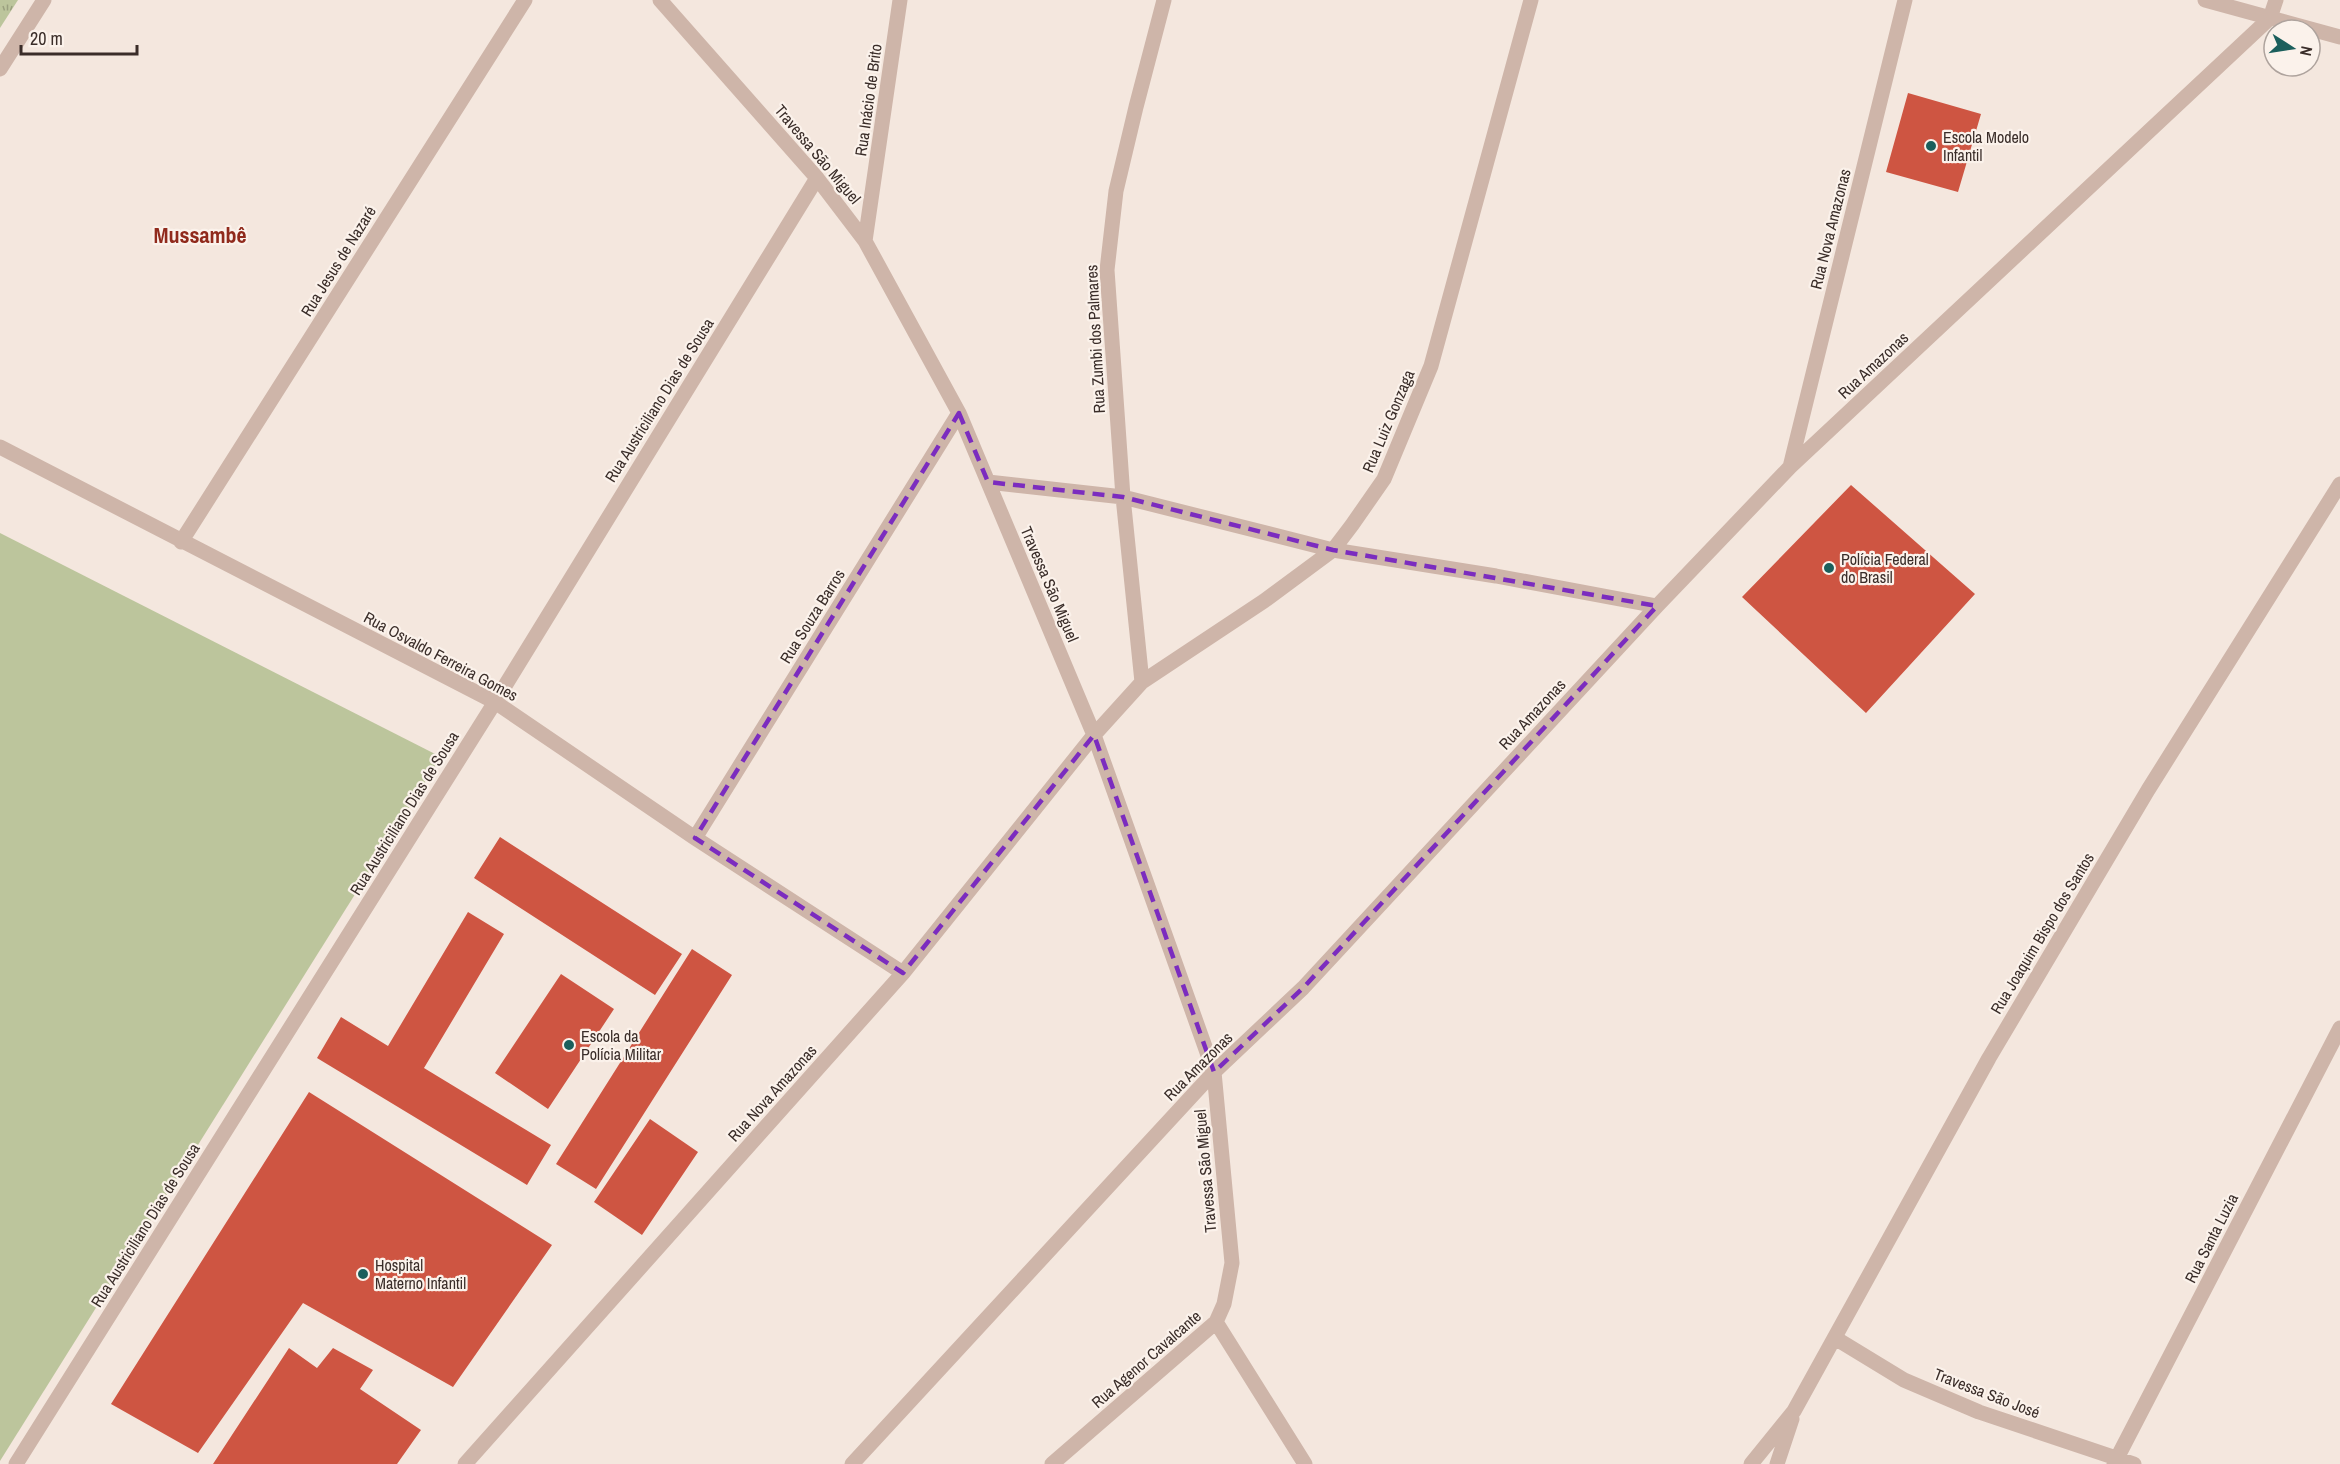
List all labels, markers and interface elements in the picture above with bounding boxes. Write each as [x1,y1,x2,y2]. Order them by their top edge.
scale bar [21,18,136,56]
north arrow [2262,18,2322,78]
text: 20 m [30,26,63,51]
street label: Rua Inácio de Brito [849,42,887,158]
text: N [2295,44,2318,58]
street label: Travessa São Miguel [770,100,866,208]
place label: Escola Modelo Infantil [1943,126,2029,166]
marker: Escola Modelo Infantil [1924,139,1938,153]
street label: Rua Nova Amazonas [1804,167,1856,291]
street label: Rua Jesus de Nazaré [295,202,381,320]
district label: Mussambê [153,220,247,250]
street label: Rua Zumbi dos Palmares [1080,264,1110,414]
street label: Rua Austriciliano Dias de Sousa [599,313,719,486]
street label: Rua Amazonas [1833,327,1913,403]
street label: Rua Luiz Gonzaga [1356,366,1420,476]
street label: Travessa São Miguel [1016,523,1084,645]
place label: Polícia Federal do Brasil [1841,548,1929,588]
marker: Polícia Federal do Brasil [1822,561,1836,575]
street label: Rua Souza Barros [774,565,850,667]
street label: Rua Osvaldo Ferreira Gomes [360,606,522,706]
street label: Rua Amazonas [1494,674,1570,754]
street label: Rua Austriciliano Dias de Sousa [344,726,464,899]
street label: Rua Joaquim Bispo dos Santos [1985,848,2099,1018]
place label: Escola da Polícia Militar [581,1025,662,1065]
street label: Rua Amazonas [1159,1027,1237,1105]
marker: Escola da Polícia Militar [562,1038,576,1052]
street label: Rua Nova Amazonas [723,1040,821,1146]
street label: Travessa São Miguel [1189,1108,1221,1233]
street label: Rua Austriciliano Dias de Sousa [85,1138,205,1311]
street label: Rua Santa Luzia [2179,1189,2243,1287]
place label: Hospital Materno Infantil [375,1254,466,1294]
marker: Hospital Materno Infantil [356,1267,370,1281]
street label: Rua Agenor Cavalcante [1086,1305,1206,1413]
street label: Travessa São José [1931,1363,2043,1423]

